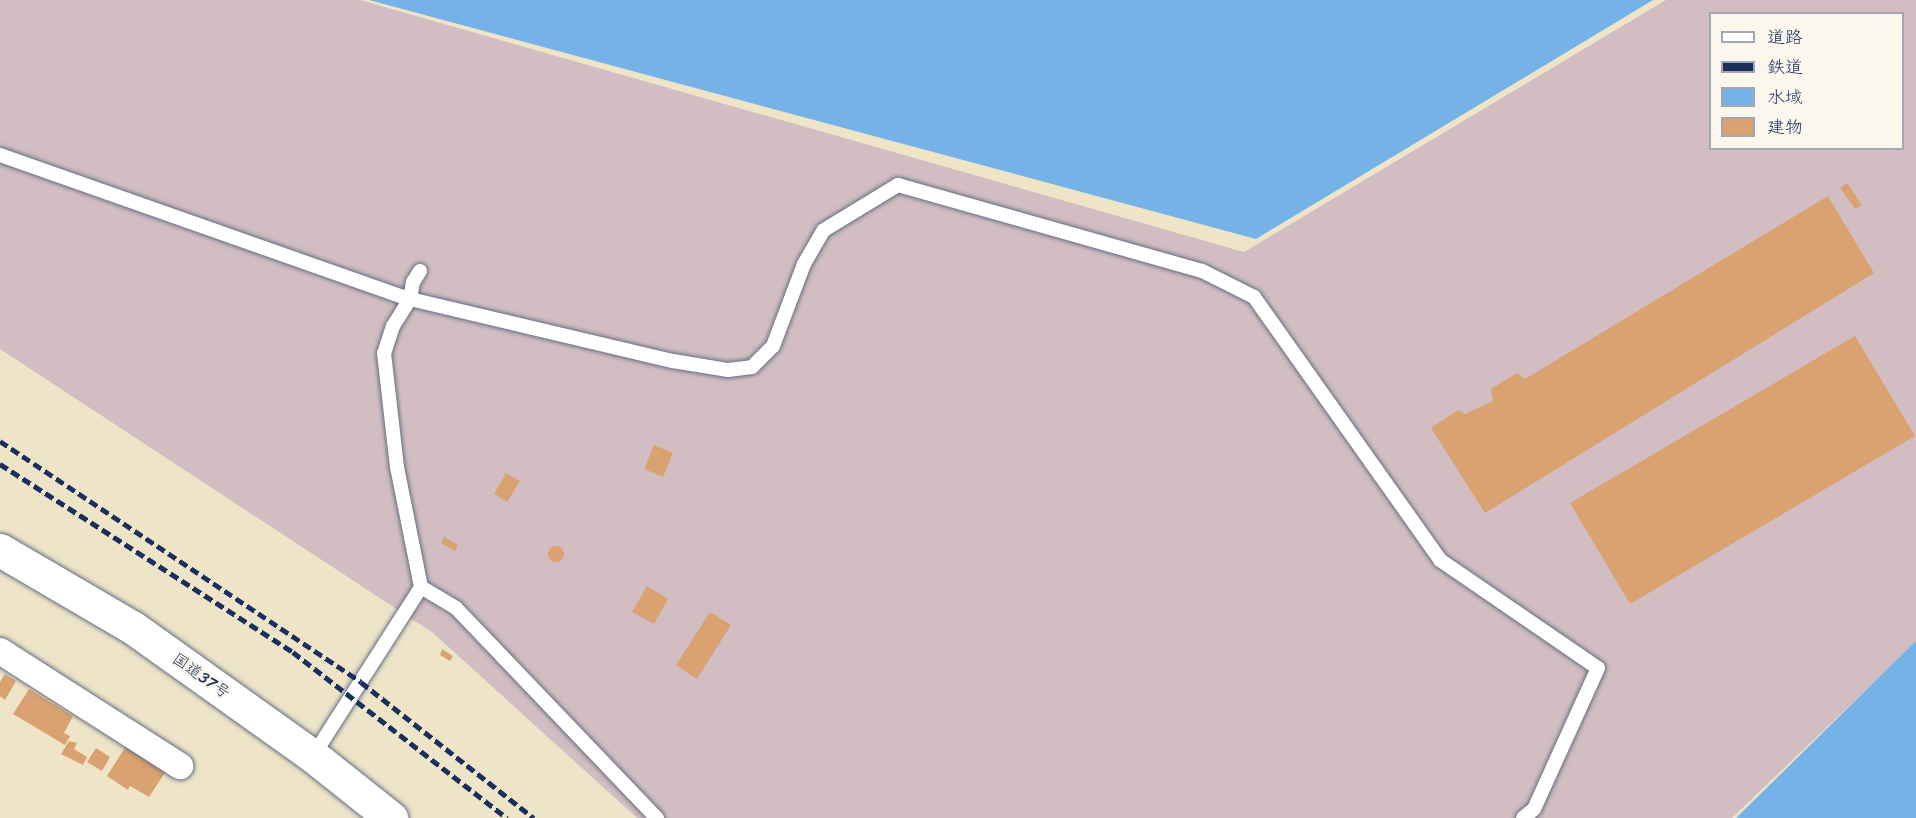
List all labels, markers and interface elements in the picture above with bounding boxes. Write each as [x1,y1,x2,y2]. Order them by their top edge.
legend [1709,12,1904,150]
text: 道路 [1767,21,1803,53]
text: 鉄道 [1767,51,1803,83]
text: 水域 [1767,81,1803,113]
text: 建物 [1767,111,1803,143]
street label: 国道37号 [168,649,234,703]

